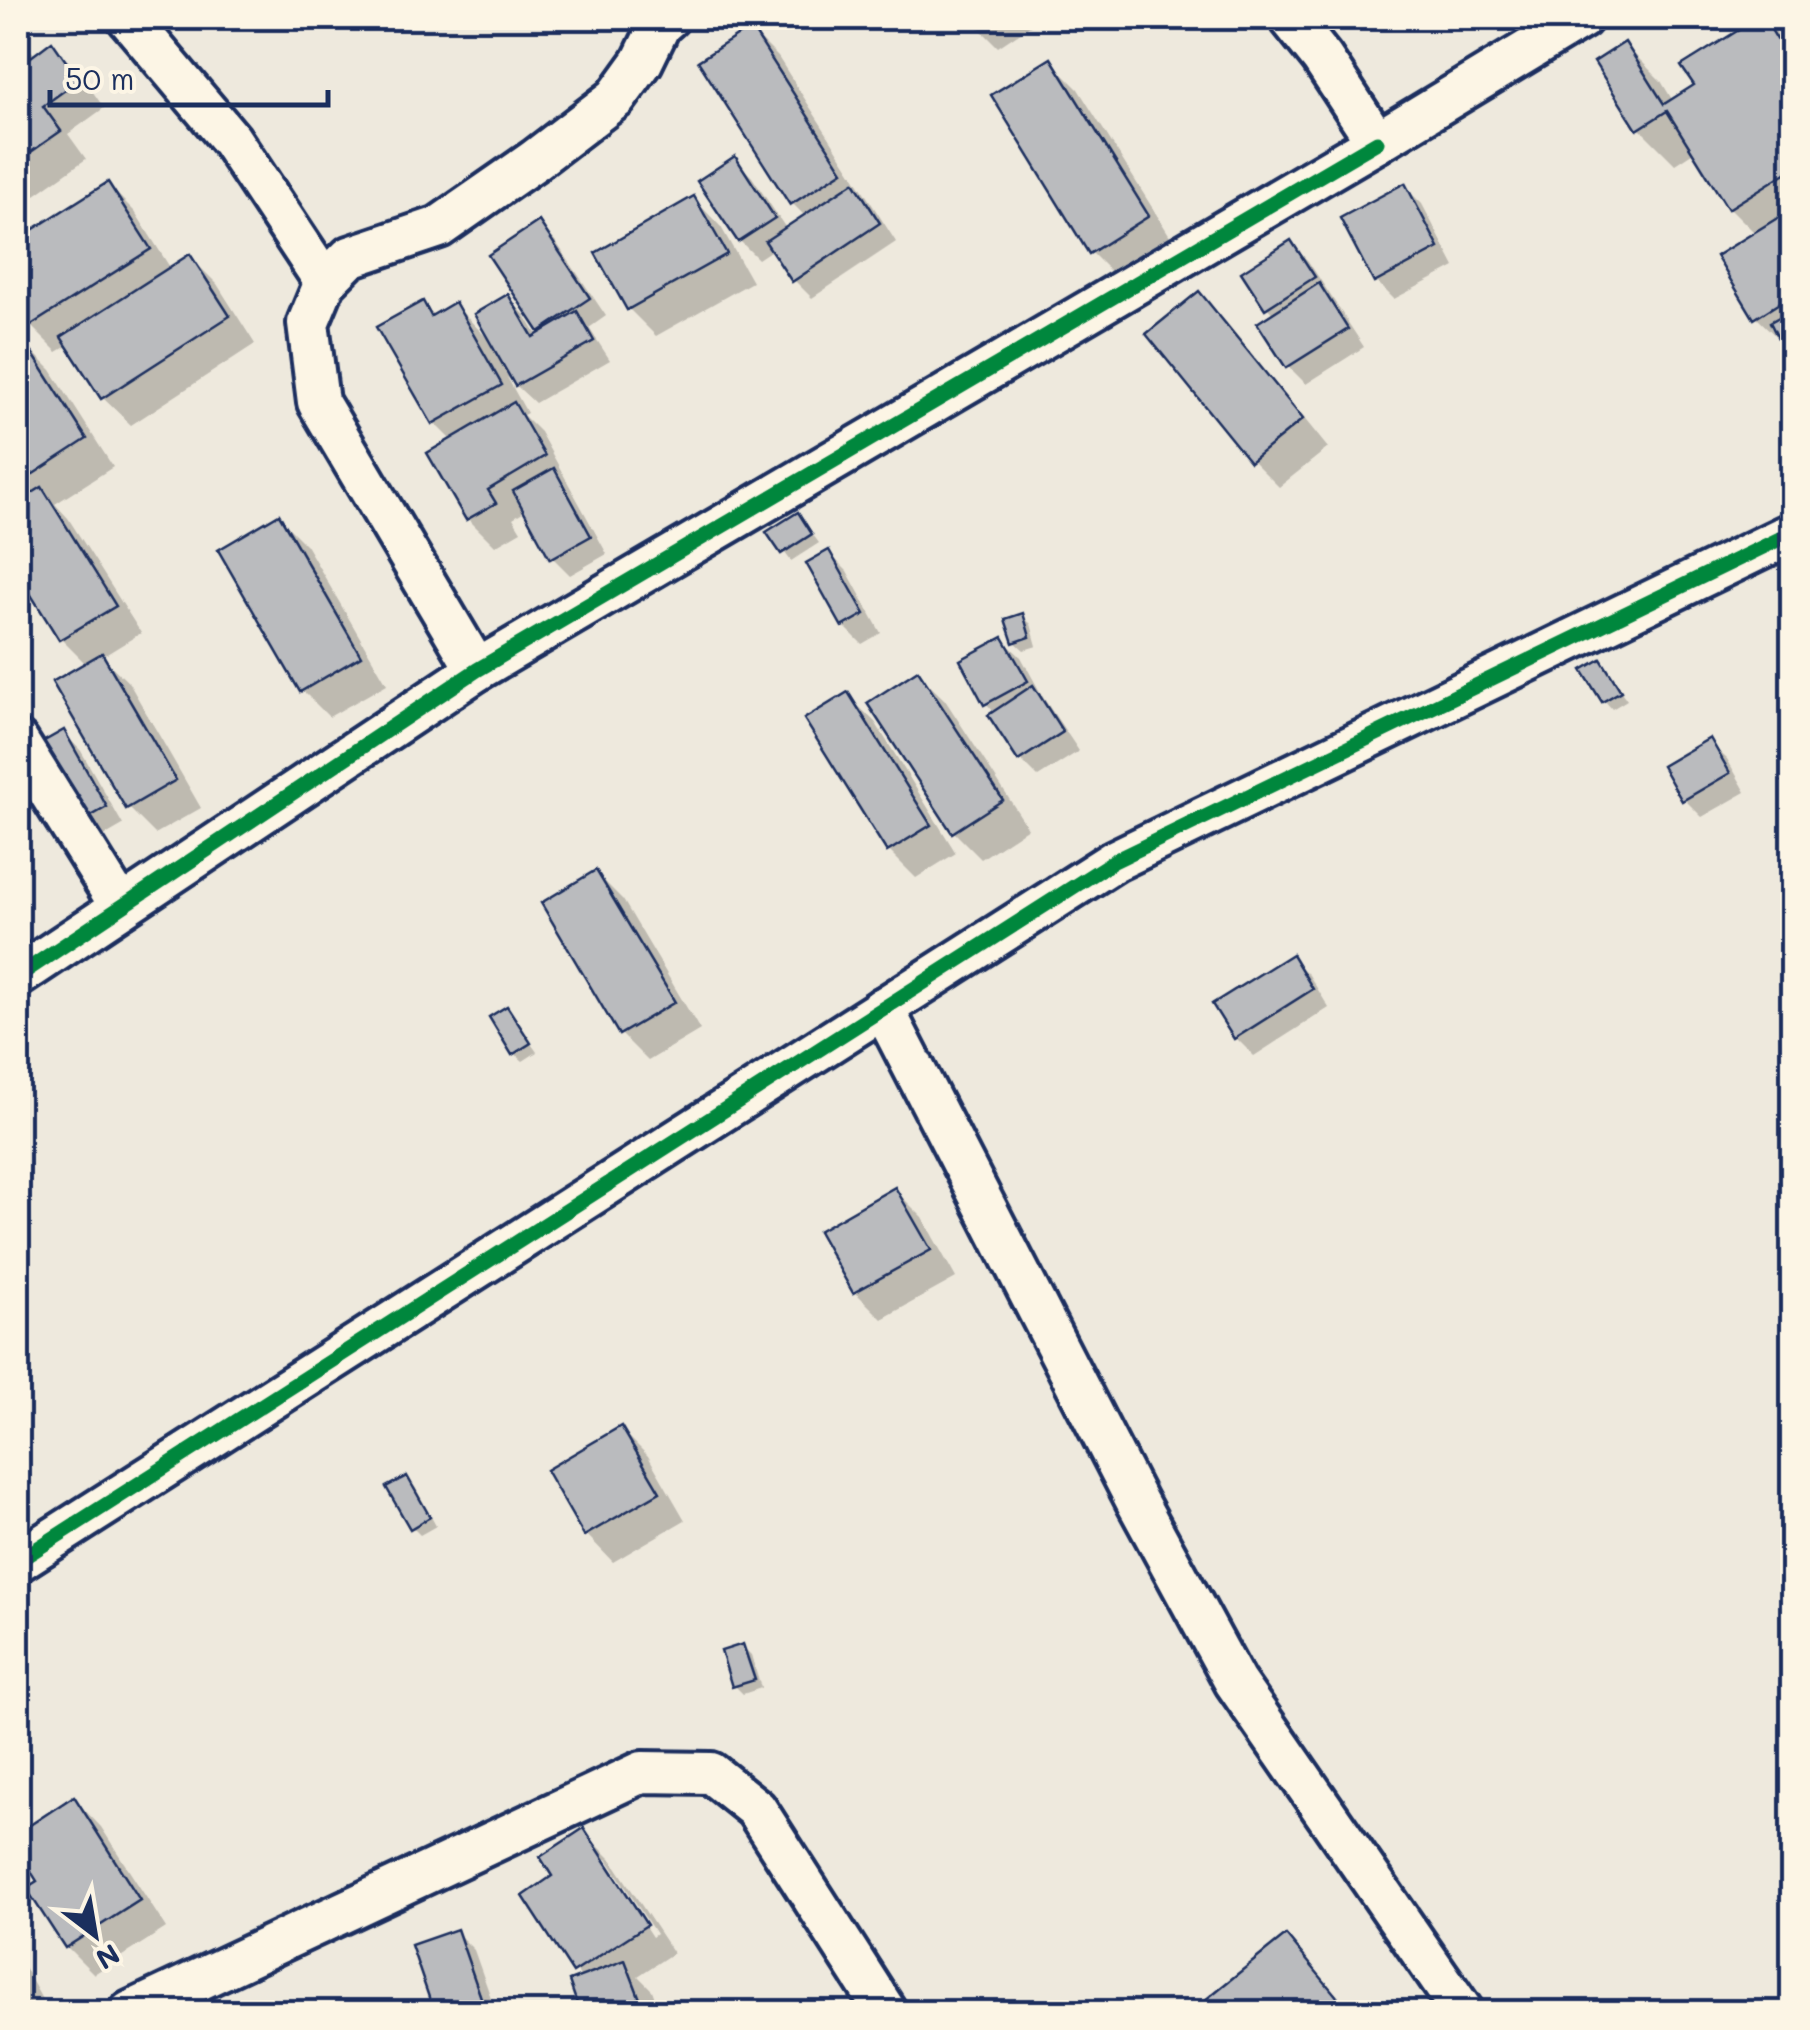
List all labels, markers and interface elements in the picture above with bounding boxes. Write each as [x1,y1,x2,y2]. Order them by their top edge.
scale bar [50,45,328,107]
text: 50 m [65,58,135,98]
north arrow [45,1885,145,1985]
text: N [90,1936,127,1978]

